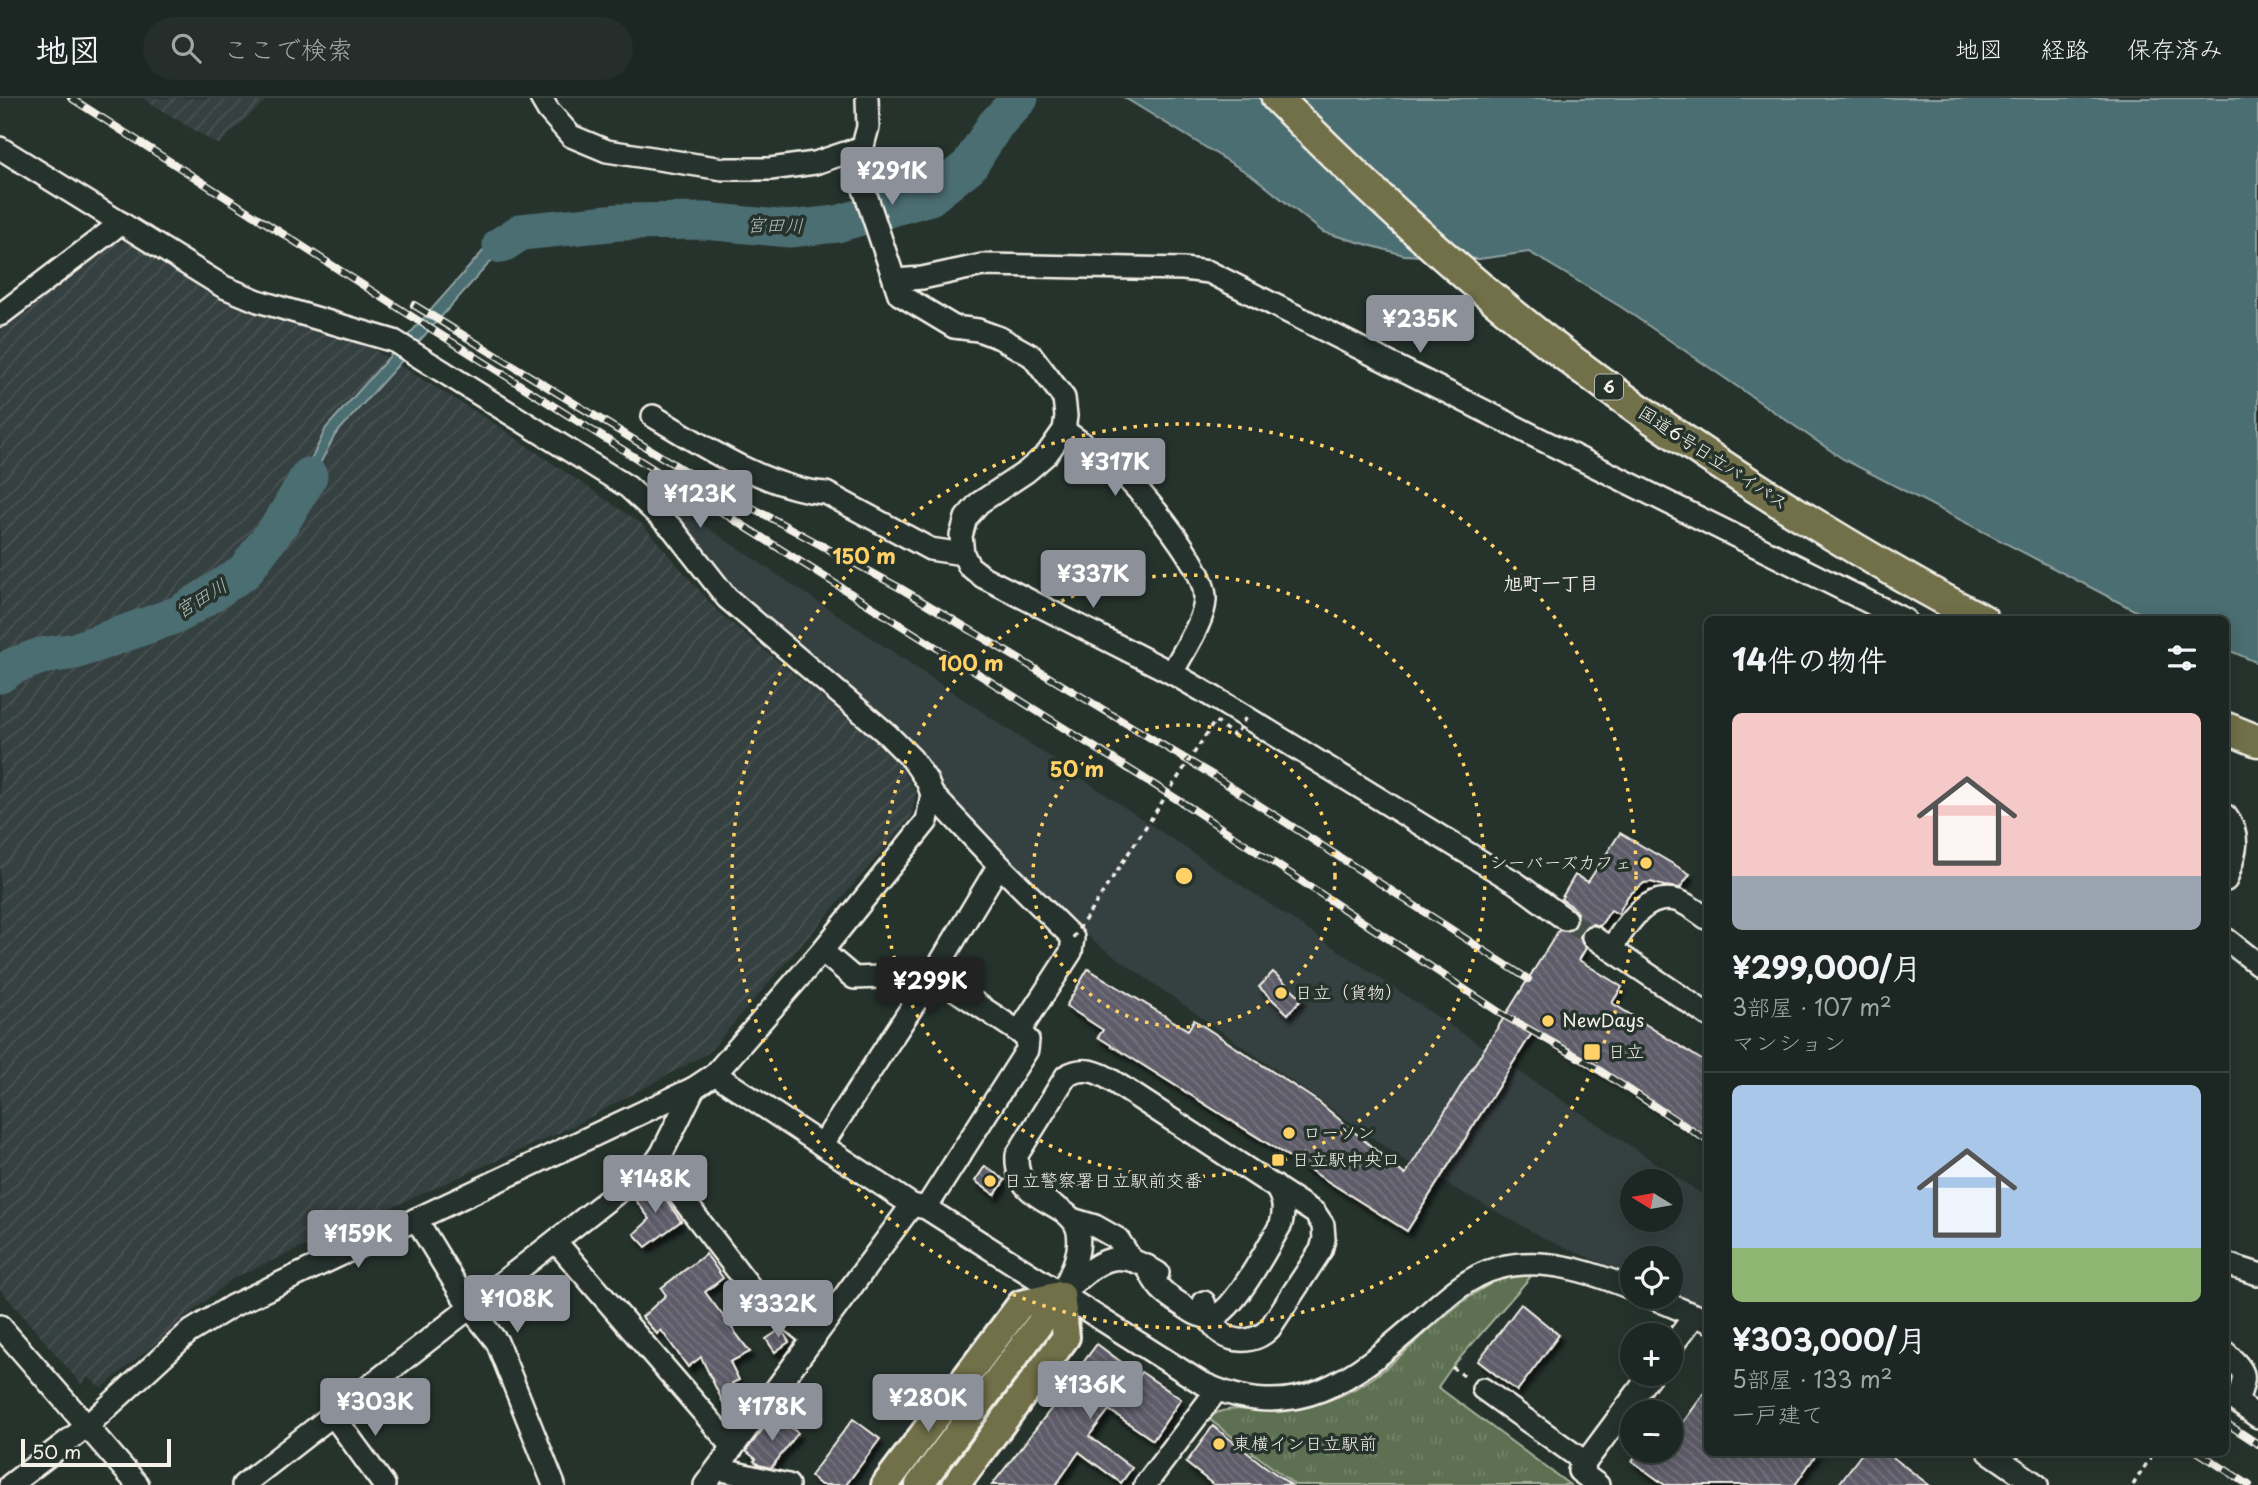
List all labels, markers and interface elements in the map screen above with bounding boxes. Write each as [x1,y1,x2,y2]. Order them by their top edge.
search box [143,17,633,80]
text: 地図 [35,23,101,73]
icon: search [167,29,205,67]
text: ここで検索 [223,29,353,68]
text: 地図 [1955,30,2003,66]
text: 経路 [2041,30,2089,66]
text: 保存済み [2127,30,2223,66]
pin: ¥291K [843,148,941,207]
text: ¥291K [857,152,927,187]
water label: 宮田川 [746,210,804,238]
pin: ¥235K [1371,296,1469,355]
text: ¥235K [1382,300,1458,335]
road number: 6 [1595,374,1623,400]
street label: 国道6号日立バイパス [1633,398,1794,516]
pin: ¥317K [1066,438,1164,498]
text: ¥317K [1080,443,1150,478]
pin: ¥123K [651,470,749,530]
text: ¥123K [663,475,737,510]
text: 150 m [832,539,896,571]
pin: ¥337K [1044,550,1142,610]
text: ¥337K [1057,555,1129,590]
district label: 旭町一丁目 [1503,568,1599,596]
water label: 宮田川 [169,570,232,624]
text: 14件の物件 [1732,636,1887,681]
icon: filters [2163,639,2201,677]
text: 100 m [938,646,1004,678]
text: 50 m [1050,752,1104,784]
icon: home [1904,758,2030,884]
place label: シーバーズカフェ [1489,848,1632,875]
marker: シーバーズカフェ [1638,855,1654,871]
centre of rings [1172,864,1196,888]
text: ¥299,000/月 [1732,944,1922,989]
pin: ¥299K [881,958,979,1017]
text: ¥299K [892,962,968,997]
place label: 日立（貨物） [1295,978,1403,1005]
marker: 日立（貨物） [1273,985,1289,1001]
text: 3部屋 · 107 m² [1732,989,1892,1024]
place label: NewDays [1562,1006,1644,1033]
marker: NewDays [1540,1013,1556,1029]
text: マンション [1732,1024,1846,1059]
place label: 日立 [1608,1037,1644,1064]
marker: 日立 [1582,1042,1602,1062]
place label: ローソン [1303,1118,1375,1145]
marker: ローソン [1281,1125,1297,1141]
icon: home [1904,1130,2030,1256]
place label: 日立駅中央口 [1292,1145,1400,1172]
marker: 日立駅中央口 [1270,1152,1286,1168]
pin: ¥148K [606,1156,704,1215]
text: ¥148K [619,1160,691,1195]
place label: 日立警察署日立駅前交番 [1004,1166,1202,1193]
north arrow [1620,1169,1684,1232]
map controls [1620,1169,1683,1463]
marker: 日立警察署日立駅前交番 [982,1173,998,1189]
pin: ¥159K [309,1210,407,1270]
text: ¥159K [323,1215,393,1250]
button: locate [1620,1246,1683,1309]
pin: ¥108K [468,1276,566,1335]
text: ¥108K [480,1280,554,1315]
pin: ¥332K [729,1280,827,1340]
text: ¥332K [739,1285,817,1320]
text: ¥303,000/月 [1732,1316,1927,1361]
button: + [1620,1323,1683,1386]
text: 5部屋 · 133 m² [1732,1361,1893,1396]
pin: ¥136K [1041,1362,1139,1421]
text: ¥136K [1054,1366,1126,1401]
pin: ¥280K [879,1374,977,1434]
pin: ¥303K [326,1378,424,1438]
text: ¥280K [889,1379,967,1414]
text: ¥303K [336,1383,414,1418]
pin: ¥178K [723,1384,821,1443]
text: ¥178K [737,1388,807,1423]
text: 一戸建て [1732,1396,1824,1431]
button: − [1620,1400,1683,1463]
place label: 東横イン日立駅前 [1233,1429,1377,1456]
scale bar [21,1436,172,1468]
marker: 東横イン日立駅前 [1211,1436,1227,1452]
text: 50 m [32,1437,81,1465]

